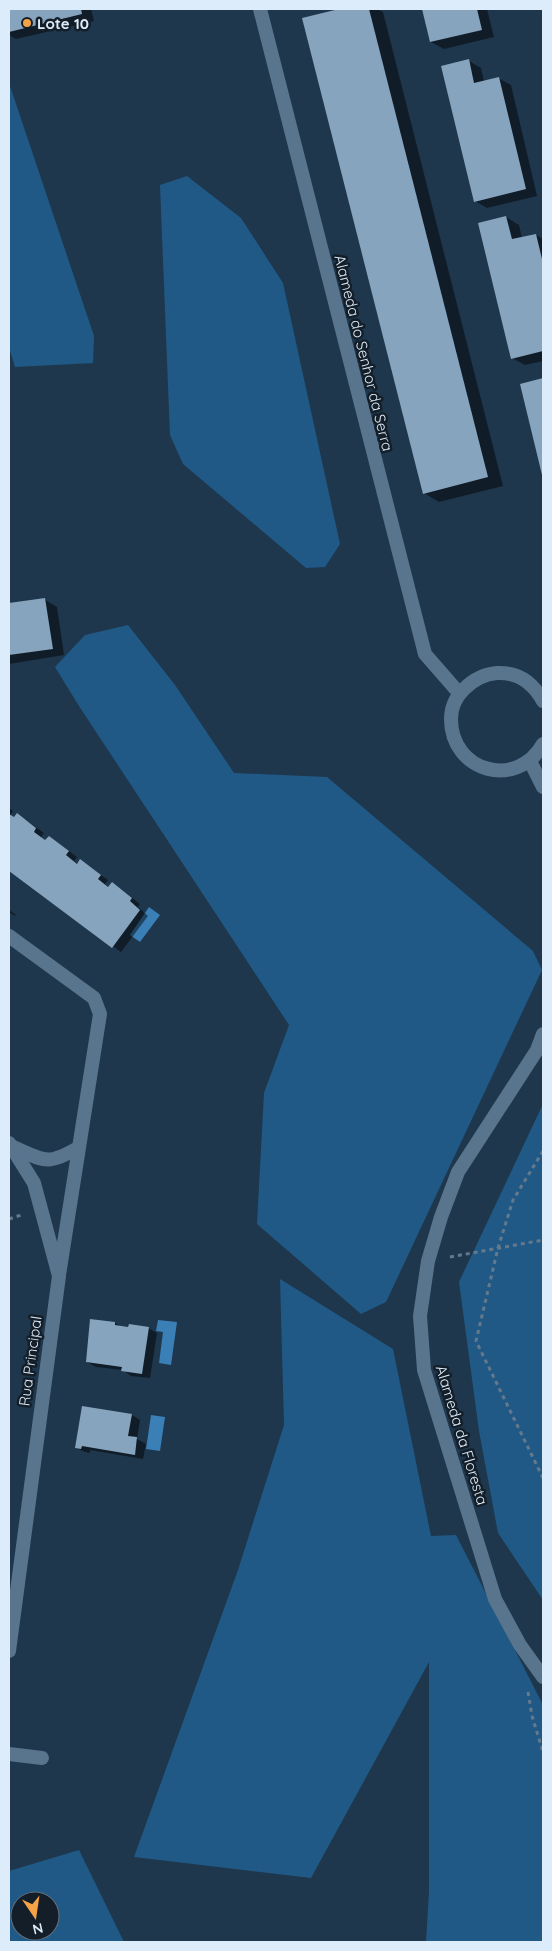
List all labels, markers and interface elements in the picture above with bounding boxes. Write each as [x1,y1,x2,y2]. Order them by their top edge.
place label: Lote 10 [37,14,89,33]
marker: Lote 10 [21,17,33,29]
street label: Alameda do Senhor da Serra [330,253,398,453]
street label: Rua Principal [14,1315,46,1407]
street label: Alameda da Floresta [432,1363,492,1507]
north arrow [10,1891,60,1941]
text: N [31,1919,45,1939]

